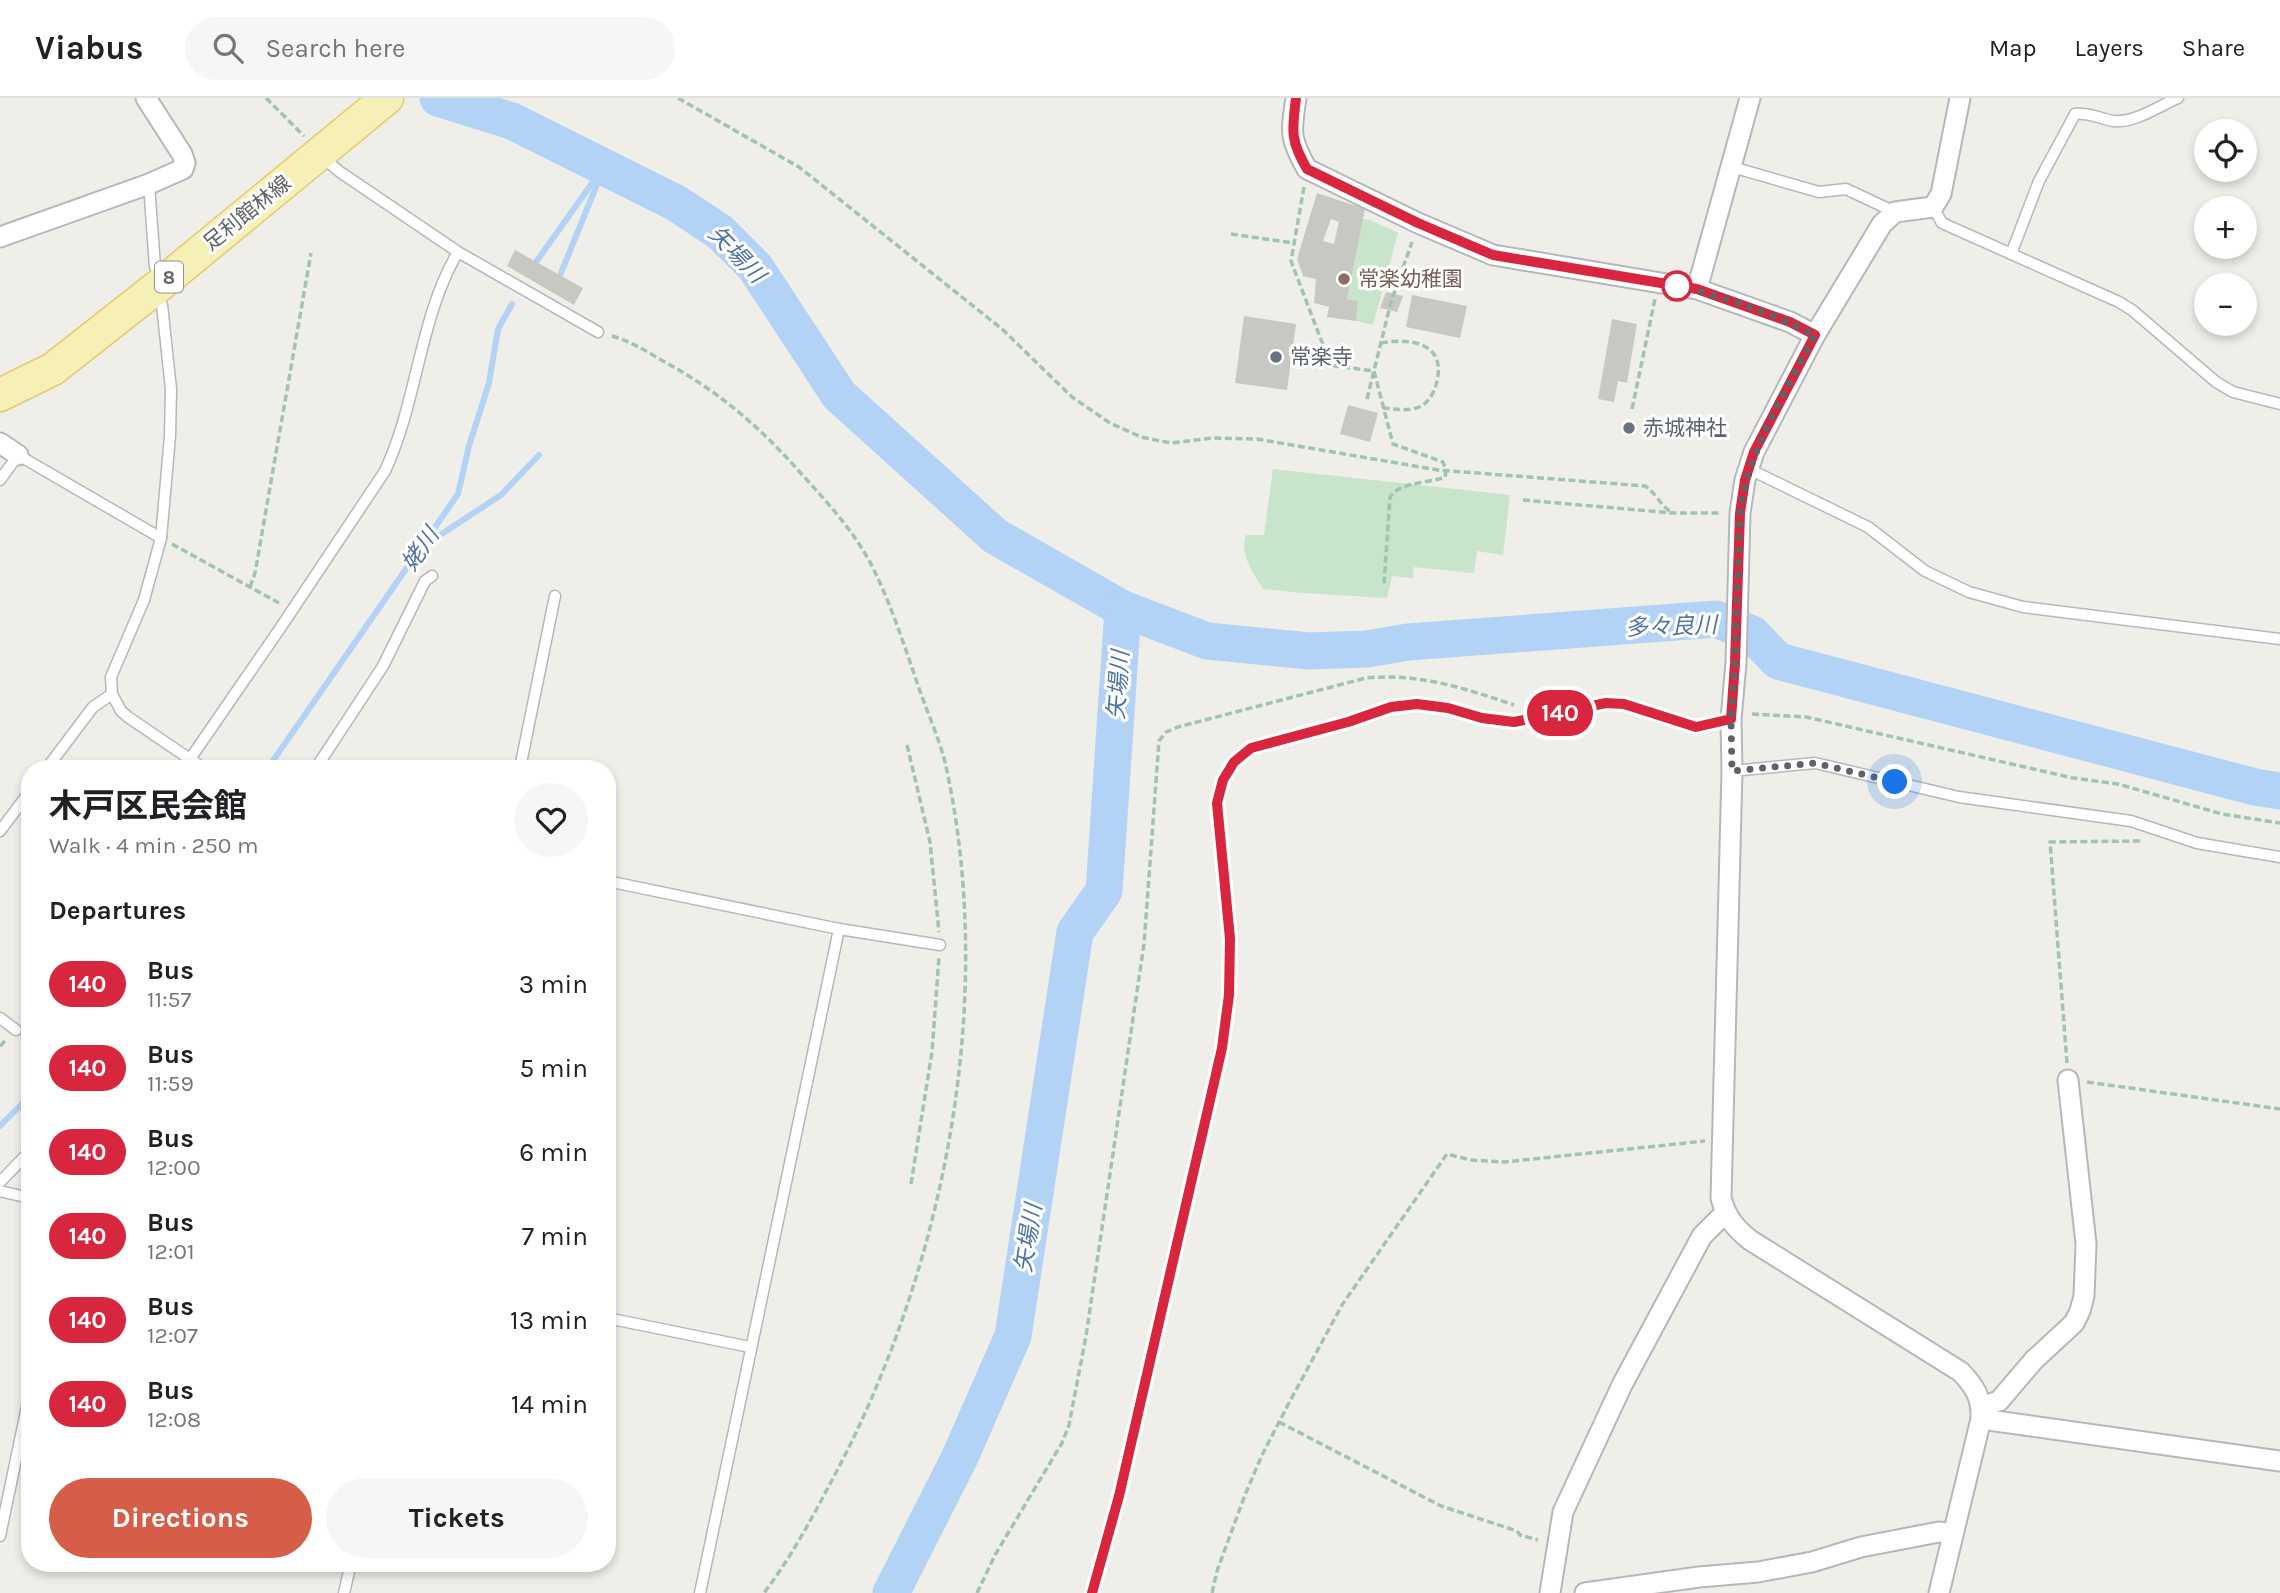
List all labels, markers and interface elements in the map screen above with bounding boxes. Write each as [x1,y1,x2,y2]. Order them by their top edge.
search box [185,17,675,80]
text: Viabus [35,29,143,67]
icon: search [209,29,247,67]
text: Search here [265,33,405,64]
text: Map [1989,34,2037,62]
text: Layers [2075,34,2144,62]
text: Share [2182,34,2245,62]
map controls [2194,119,2257,336]
button: locate [2194,119,2257,182]
street label: 足利館林線 [199,171,295,255]
button: + [2194,196,2257,259]
water label: 矢場川 [703,220,772,291]
road number: 8 [155,262,183,293]
place label: 常楽幼稚園 [1358,267,1463,291]
marker: 常楽幼稚園 [1336,271,1352,287]
unlabelled marker [1662,271,1692,301]
button: − [2194,273,2257,336]
place label: 常楽寺 [1290,345,1353,369]
marker: 常楽寺 [1268,349,1284,365]
place label: 赤城神社 [1643,416,1727,440]
marker: 赤城神社 [1621,420,1637,436]
water label: 姥川 [396,520,446,576]
water label: 多々良川 [1625,611,1720,642]
water label: 矢場川 [1103,647,1135,720]
line badge: 140 [1520,690,1600,736]
text: 140 [1541,699,1579,727]
your location [1877,764,1912,799]
button: heart [514,783,588,857]
text: 木戸区民会館 [49,787,247,825]
text: Walk · 4 min · 250 m [49,832,258,859]
text: Departures [49,895,186,926]
text: Bus [147,955,194,986]
text: 3 min [519,969,588,1000]
text: 140 [68,970,107,998]
text: 11:57 [147,986,191,1013]
text: Bus [147,1039,194,1070]
text: 5 min [519,1053,588,1084]
text: 140 [68,1054,107,1082]
text: 11:59 [147,1070,194,1097]
text: Bus [147,1123,194,1154]
text: 6 min [519,1137,588,1168]
text: 140 [68,1138,107,1166]
text: 12:00 [147,1154,201,1181]
water label: 矢場川 [1010,1199,1048,1274]
text: Bus [147,1207,194,1238]
text: 7 min [522,1221,588,1252]
text: 140 [68,1222,107,1250]
text: 12:01 [147,1238,194,1265]
text: Bus [147,1291,194,1322]
text: 13 min [510,1305,588,1336]
text: 140 [68,1306,107,1334]
text: 12:07 [147,1322,198,1349]
text: Bus [147,1375,194,1406]
text: 14 min [511,1389,588,1420]
text: 140 [68,1390,107,1418]
text: 12:08 [147,1406,201,1433]
button: Directions [49,1478,312,1558]
button: Tickets [326,1478,588,1558]

